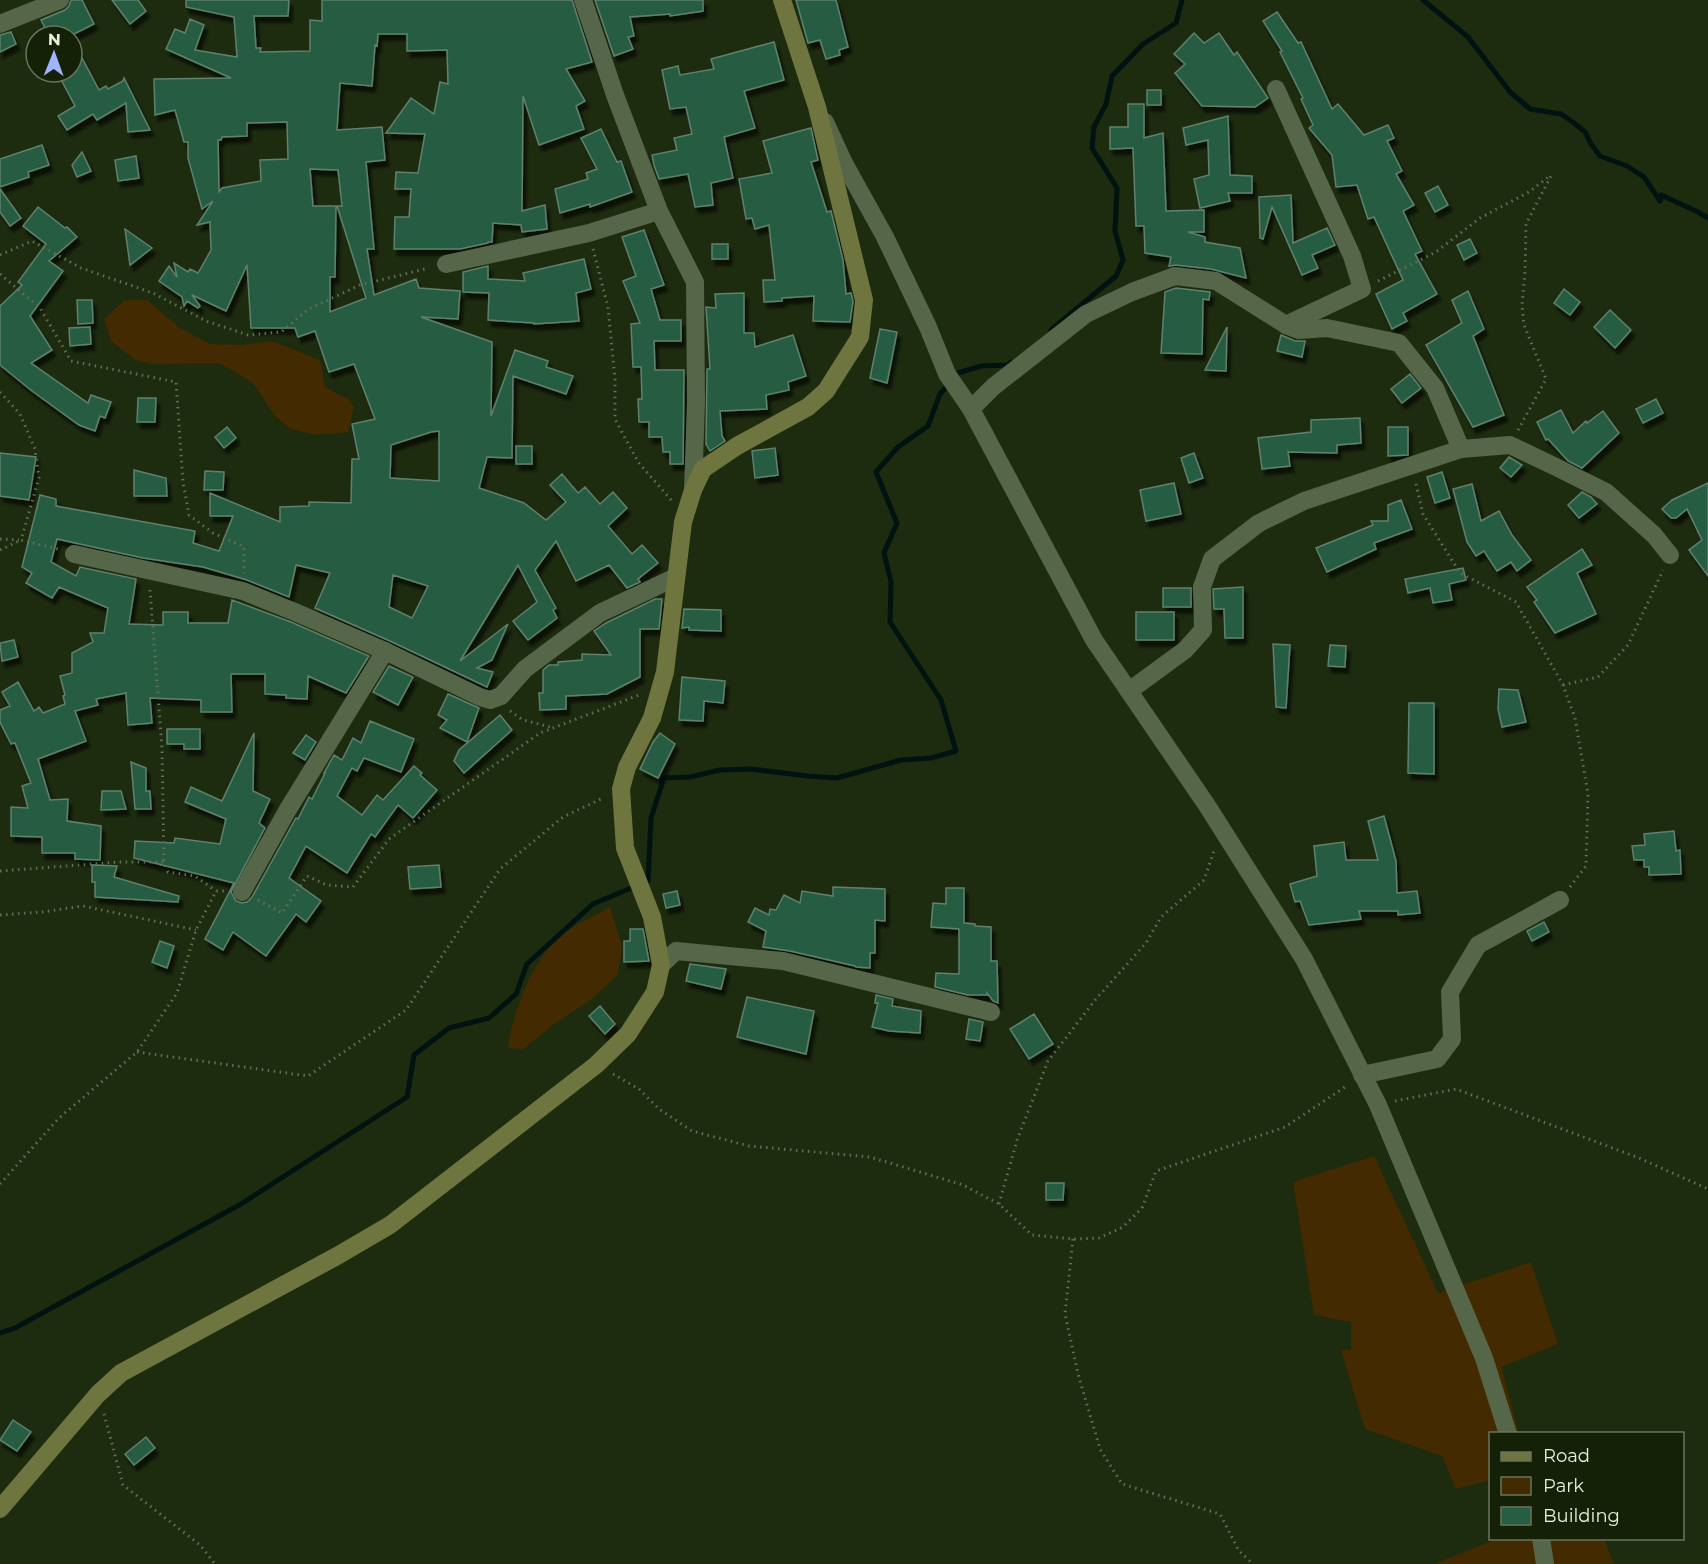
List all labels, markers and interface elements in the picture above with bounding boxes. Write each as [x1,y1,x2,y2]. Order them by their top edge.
north arrow [24,24,84,84]
text: N [48,30,61,49]
legend [1489,1432,1684,1540]
text: Road [1543,1445,1590,1467]
text: Park [1543,1475,1584,1497]
text: Building [1543,1505,1620,1527]

